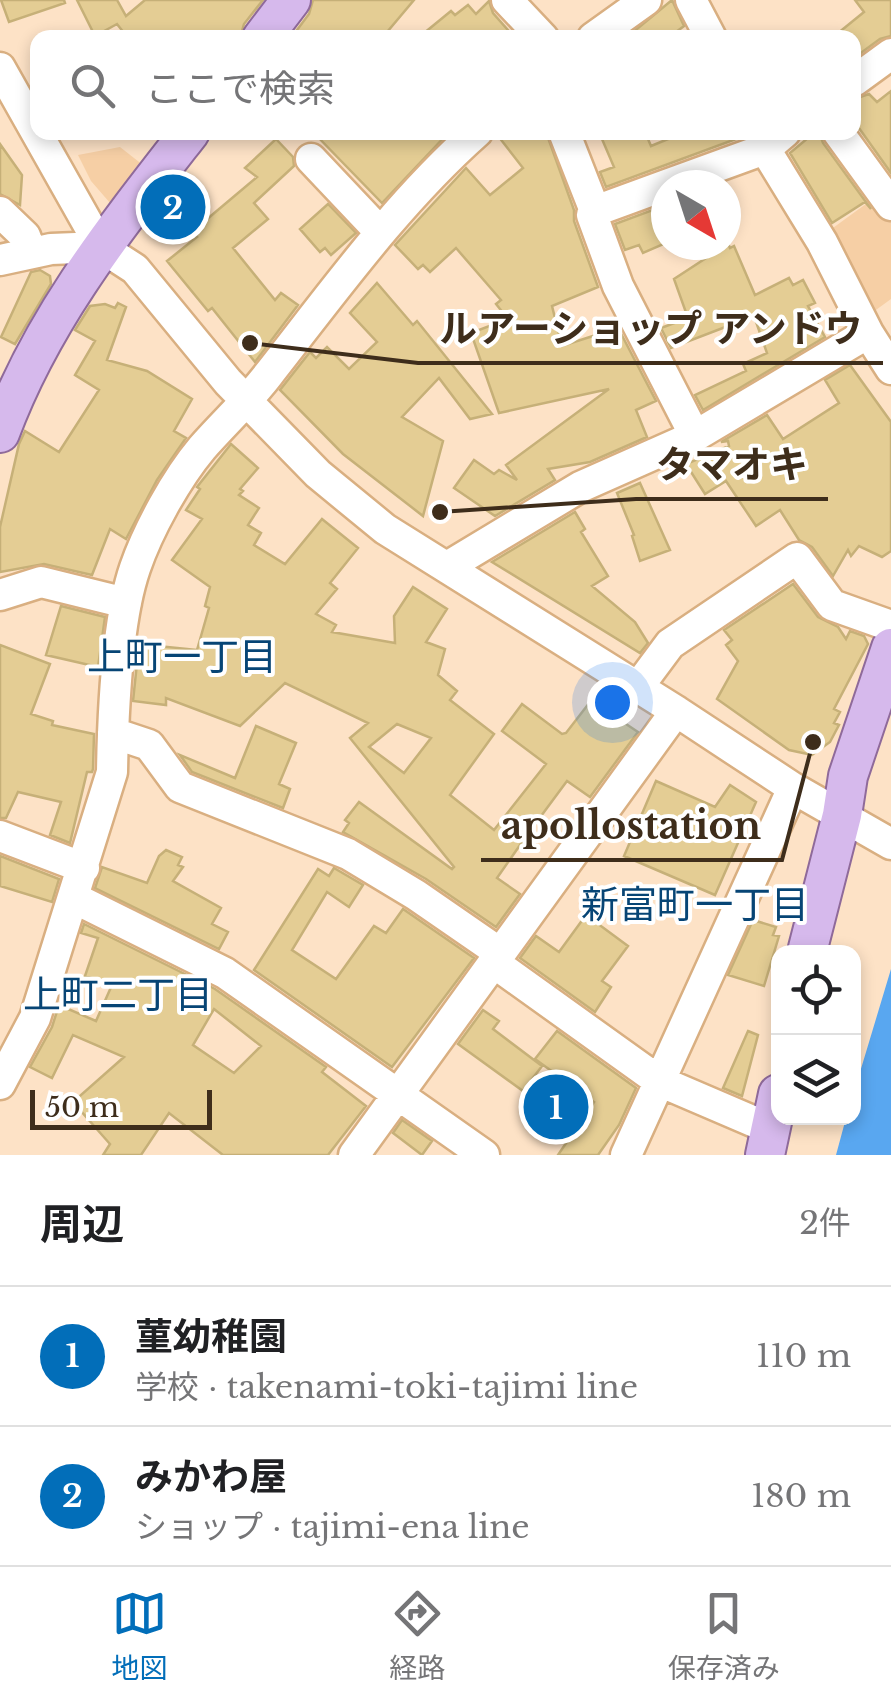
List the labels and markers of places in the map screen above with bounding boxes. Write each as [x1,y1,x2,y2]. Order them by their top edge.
pin: 2 [140,170,206,244]
callout: ルアーショップ アンドウ [418,295,883,363]
callout: タマオキ [636,431,828,499]
callout: apollostation [481,792,782,860]
pin: 1 [524,1070,588,1144]

